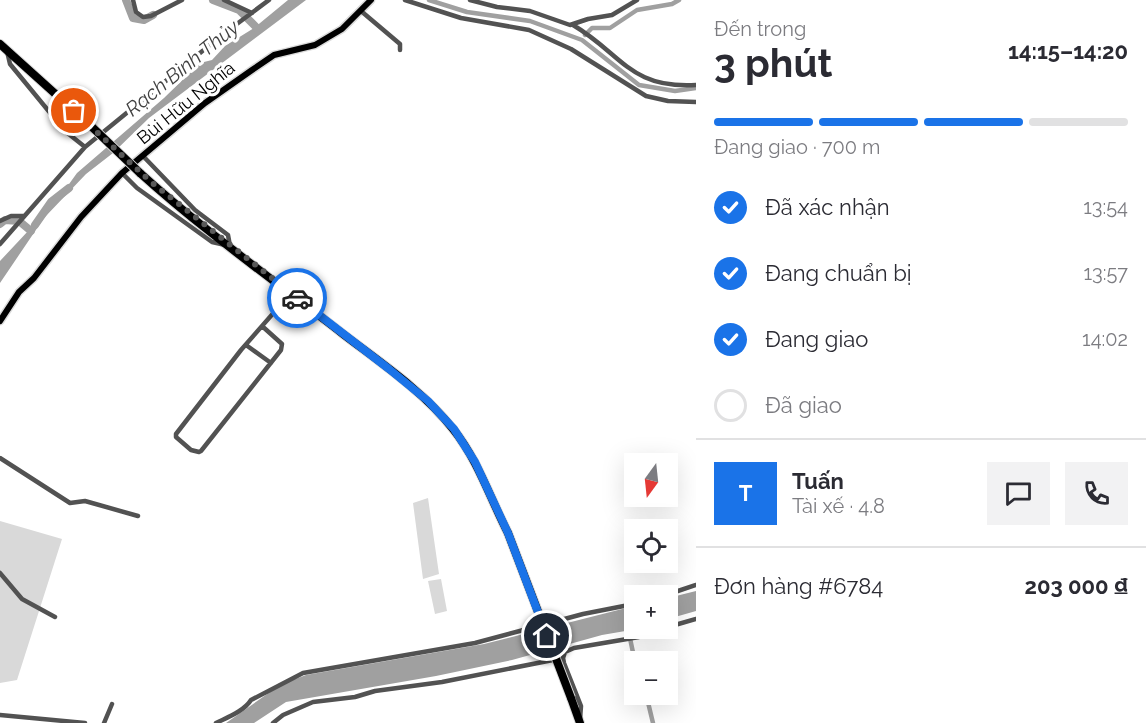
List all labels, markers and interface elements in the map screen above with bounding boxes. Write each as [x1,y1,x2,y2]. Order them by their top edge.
water label: Rạch Bình Thủy [120,14,245,121]
text: Đến trong [714,17,806,41]
text: 14:15–14:20 [1008,38,1128,64]
text: 3 phút [714,40,832,86]
street label: Bùi Hữu Nghĩa [133,57,239,148]
pin [48,85,99,136]
icon: bag [57,94,90,127]
text: Đang giao · 700 m [714,135,880,159]
icon: check [714,191,747,224]
text: Đã xác nhận [765,194,890,220]
text: 13:54 [1083,195,1128,219]
icon: check [714,257,747,290]
text: Đang chuẩn bị [765,260,912,286]
text: 13:57 [1083,261,1128,285]
courier [267,268,327,328]
icon: car [281,282,314,315]
icon: check [714,323,747,356]
text: Đang giao [765,326,868,352]
text: 14:02 [1082,327,1128,351]
text: Đã giao [765,392,842,418]
north arrow [624,453,678,507]
map controls [624,453,678,705]
button: chat [987,462,1050,525]
button: phone [1065,462,1128,525]
text: Tuấn [792,468,844,494]
text: T [739,480,752,506]
text: Tài xế · 4.8 [792,494,885,518]
button: locate [624,519,678,573]
text: Đơn hàng #6784 [714,573,883,599]
text: 203 000 ₫ [1025,573,1128,599]
button: + [624,585,678,639]
pin [521,610,572,661]
icon: home [530,619,563,652]
button: − [624,651,678,705]

